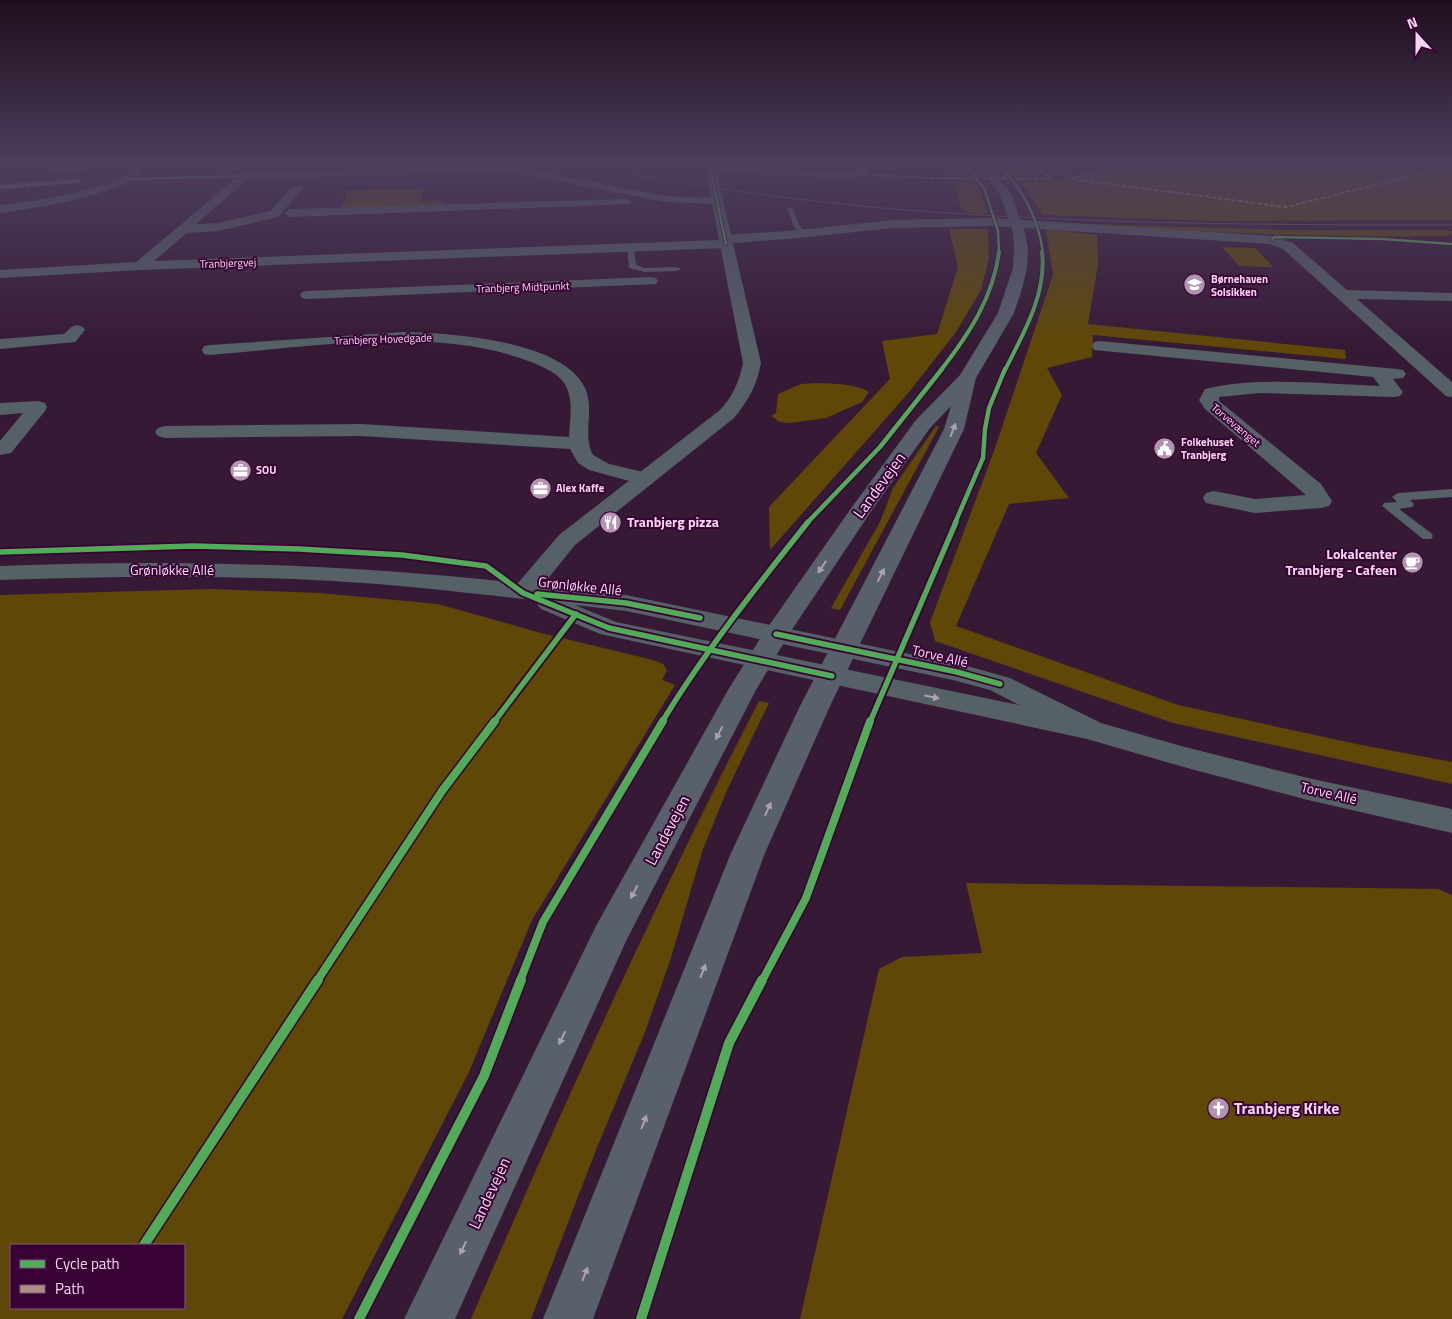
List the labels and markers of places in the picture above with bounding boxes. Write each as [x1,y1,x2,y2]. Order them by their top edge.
place label: Børnehaven Solsikken [1211,271,1268,300]
school or university icon: Børnehaven Solsikken [1183,273,1207,297]
place label: Folkehuset Tranbjerg [1181,434,1234,463]
public building icon: Folkehuset Tranbjerg [1153,436,1177,460]
office icon: SOU [228,458,252,482]
place label: SOU [256,462,276,478]
office icon: Alex Kaffe [528,476,552,500]
place label: Alex Kaffe [556,480,605,496]
restaurant icon: Tranbjerg pizza [599,510,623,534]
place label: Tranbjerg pizza [627,511,719,532]
place label: Lokalcenter Tranbjerg - Cafeen [1286,543,1397,580]
cafe icon: Lokalcenter Tranbjerg - Cafeen [1401,550,1425,574]
church icon: Tranbjerg Kirke [1206,1096,1230,1120]
place label: Tranbjerg Kirke [1234,1096,1339,1120]

